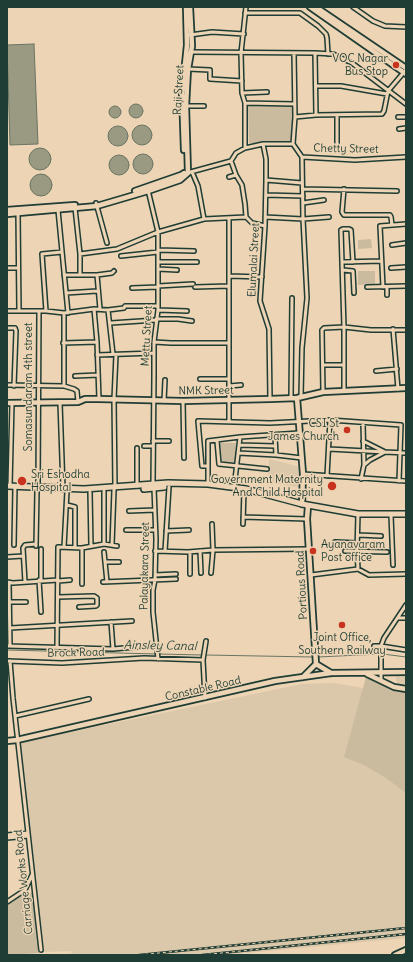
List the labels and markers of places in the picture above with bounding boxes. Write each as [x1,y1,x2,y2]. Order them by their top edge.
place label: VOC Nagar Bus Stop [332,52,388,78]
marker: VOC Nagar Bus Stop [391,60,401,70]
place label: CSI St James Church [268,417,339,443]
marker: CSI St James Church [342,425,352,435]
place label: Sri Eshodha Hospital [31,468,90,494]
place label: Government Maternity And Child Hospital [211,473,323,499]
marker: Sri Eshodha Hospital [16,475,28,487]
marker: Government Maternity And Child Hospital [326,480,338,492]
place label: Ayanavaram Post office [321,538,385,564]
marker: Ayanavaram Post office [308,546,318,556]
marker: Joint Office, Southern Railway [337,620,347,630]
place label: Joint Office, Southern Railway [298,631,386,657]

